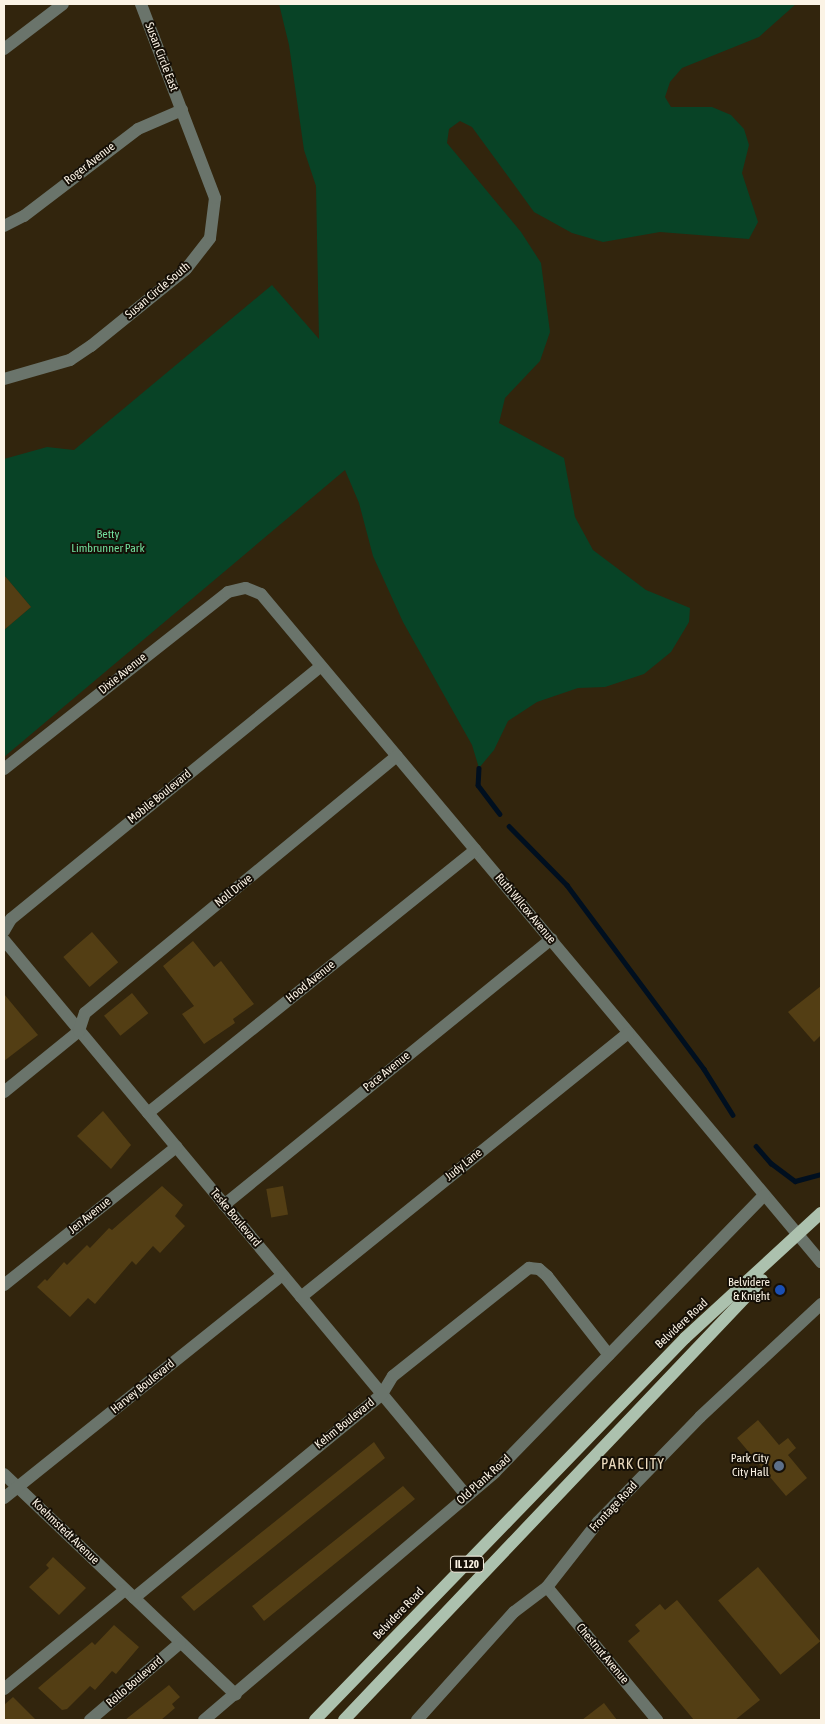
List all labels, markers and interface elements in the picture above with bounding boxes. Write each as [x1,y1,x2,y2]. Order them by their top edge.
street label: Susan Circle East [141,20,181,94]
street label: Roger Avenue [62,140,118,188]
street label: Susan Circle South [123,260,193,322]
park label: Betty Limbrunner Park [71,528,145,556]
street label: Dixie Avenue [96,650,150,698]
street label: Mobile Boulevard [125,767,195,827]
street label: Ruth Wilcox Avenue [492,871,558,947]
street label: Noll Drive [212,872,256,910]
street label: Hood Avenue [284,958,338,1006]
street label: Pace Avenue [361,1049,413,1095]
street label: Judy Lane [443,1146,485,1184]
street label: Teske Boulevard [207,1186,263,1250]
street label: Jen Avenue [66,1195,114,1237]
place label: Belvidere & Knight [728,1276,770,1304]
marker: Belvidere & Knight [774,1284,786,1296]
street label: Belvidere Road [653,1296,711,1352]
street label: Harvey Boulevard [108,1357,178,1417]
street label: Kehm Boulevard [312,1396,378,1452]
street label: Old Plank Road [454,1452,514,1508]
place label: Park City City Hall [731,1452,769,1480]
district label: PARK CITY [600,1455,666,1473]
marker: Park City City Hall [773,1460,785,1472]
street label: Frontage Road [587,1479,641,1535]
street label: Koehmstedt Avenue [28,1496,102,1568]
road number: IL 120 [450,1556,484,1572]
street label: Belvidere Road [371,1585,427,1643]
street label: Chestnut Avenue [573,1621,631,1687]
street label: Rollo Boulevard [104,1654,166,1710]

